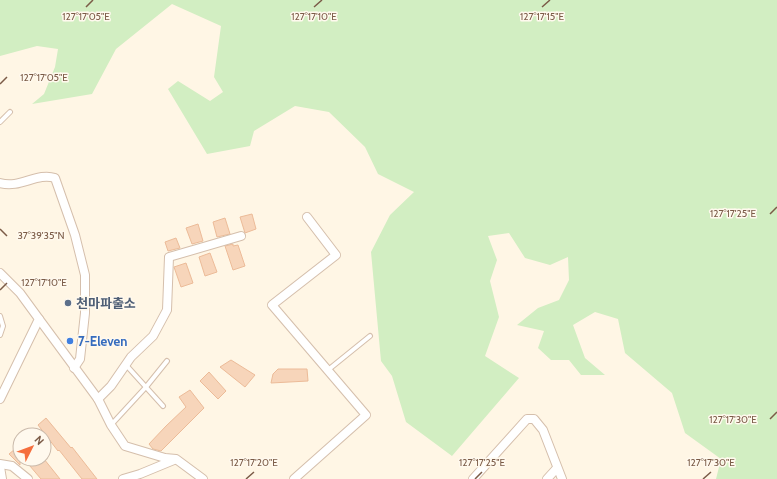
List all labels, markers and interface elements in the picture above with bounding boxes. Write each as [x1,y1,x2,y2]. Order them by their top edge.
text: 127°17'05"E [62,10,110,23]
text: 127°17'10"E [291,10,337,23]
text: 127°17'15"E [520,10,564,23]
text: 127°17'05"E [20,71,68,84]
text: 127°17'25"E [710,207,756,220]
text: 37°39'35"N [17,229,65,242]
text: 127°17'10"E [21,276,67,289]
place label: 천마파출소 [76,295,136,311]
marker: 천마파출소 [63,298,73,308]
place label: 7-Eleven [78,333,127,349]
marker: 7-Eleven [65,336,75,346]
text: 127°17'30"E [709,413,757,426]
north arrow [12,427,52,467]
text: N [32,433,47,448]
text: 127°17'20"E [230,456,278,469]
text: 127°17'25"E [459,456,505,469]
text: 127°17'30"E [687,456,735,469]

